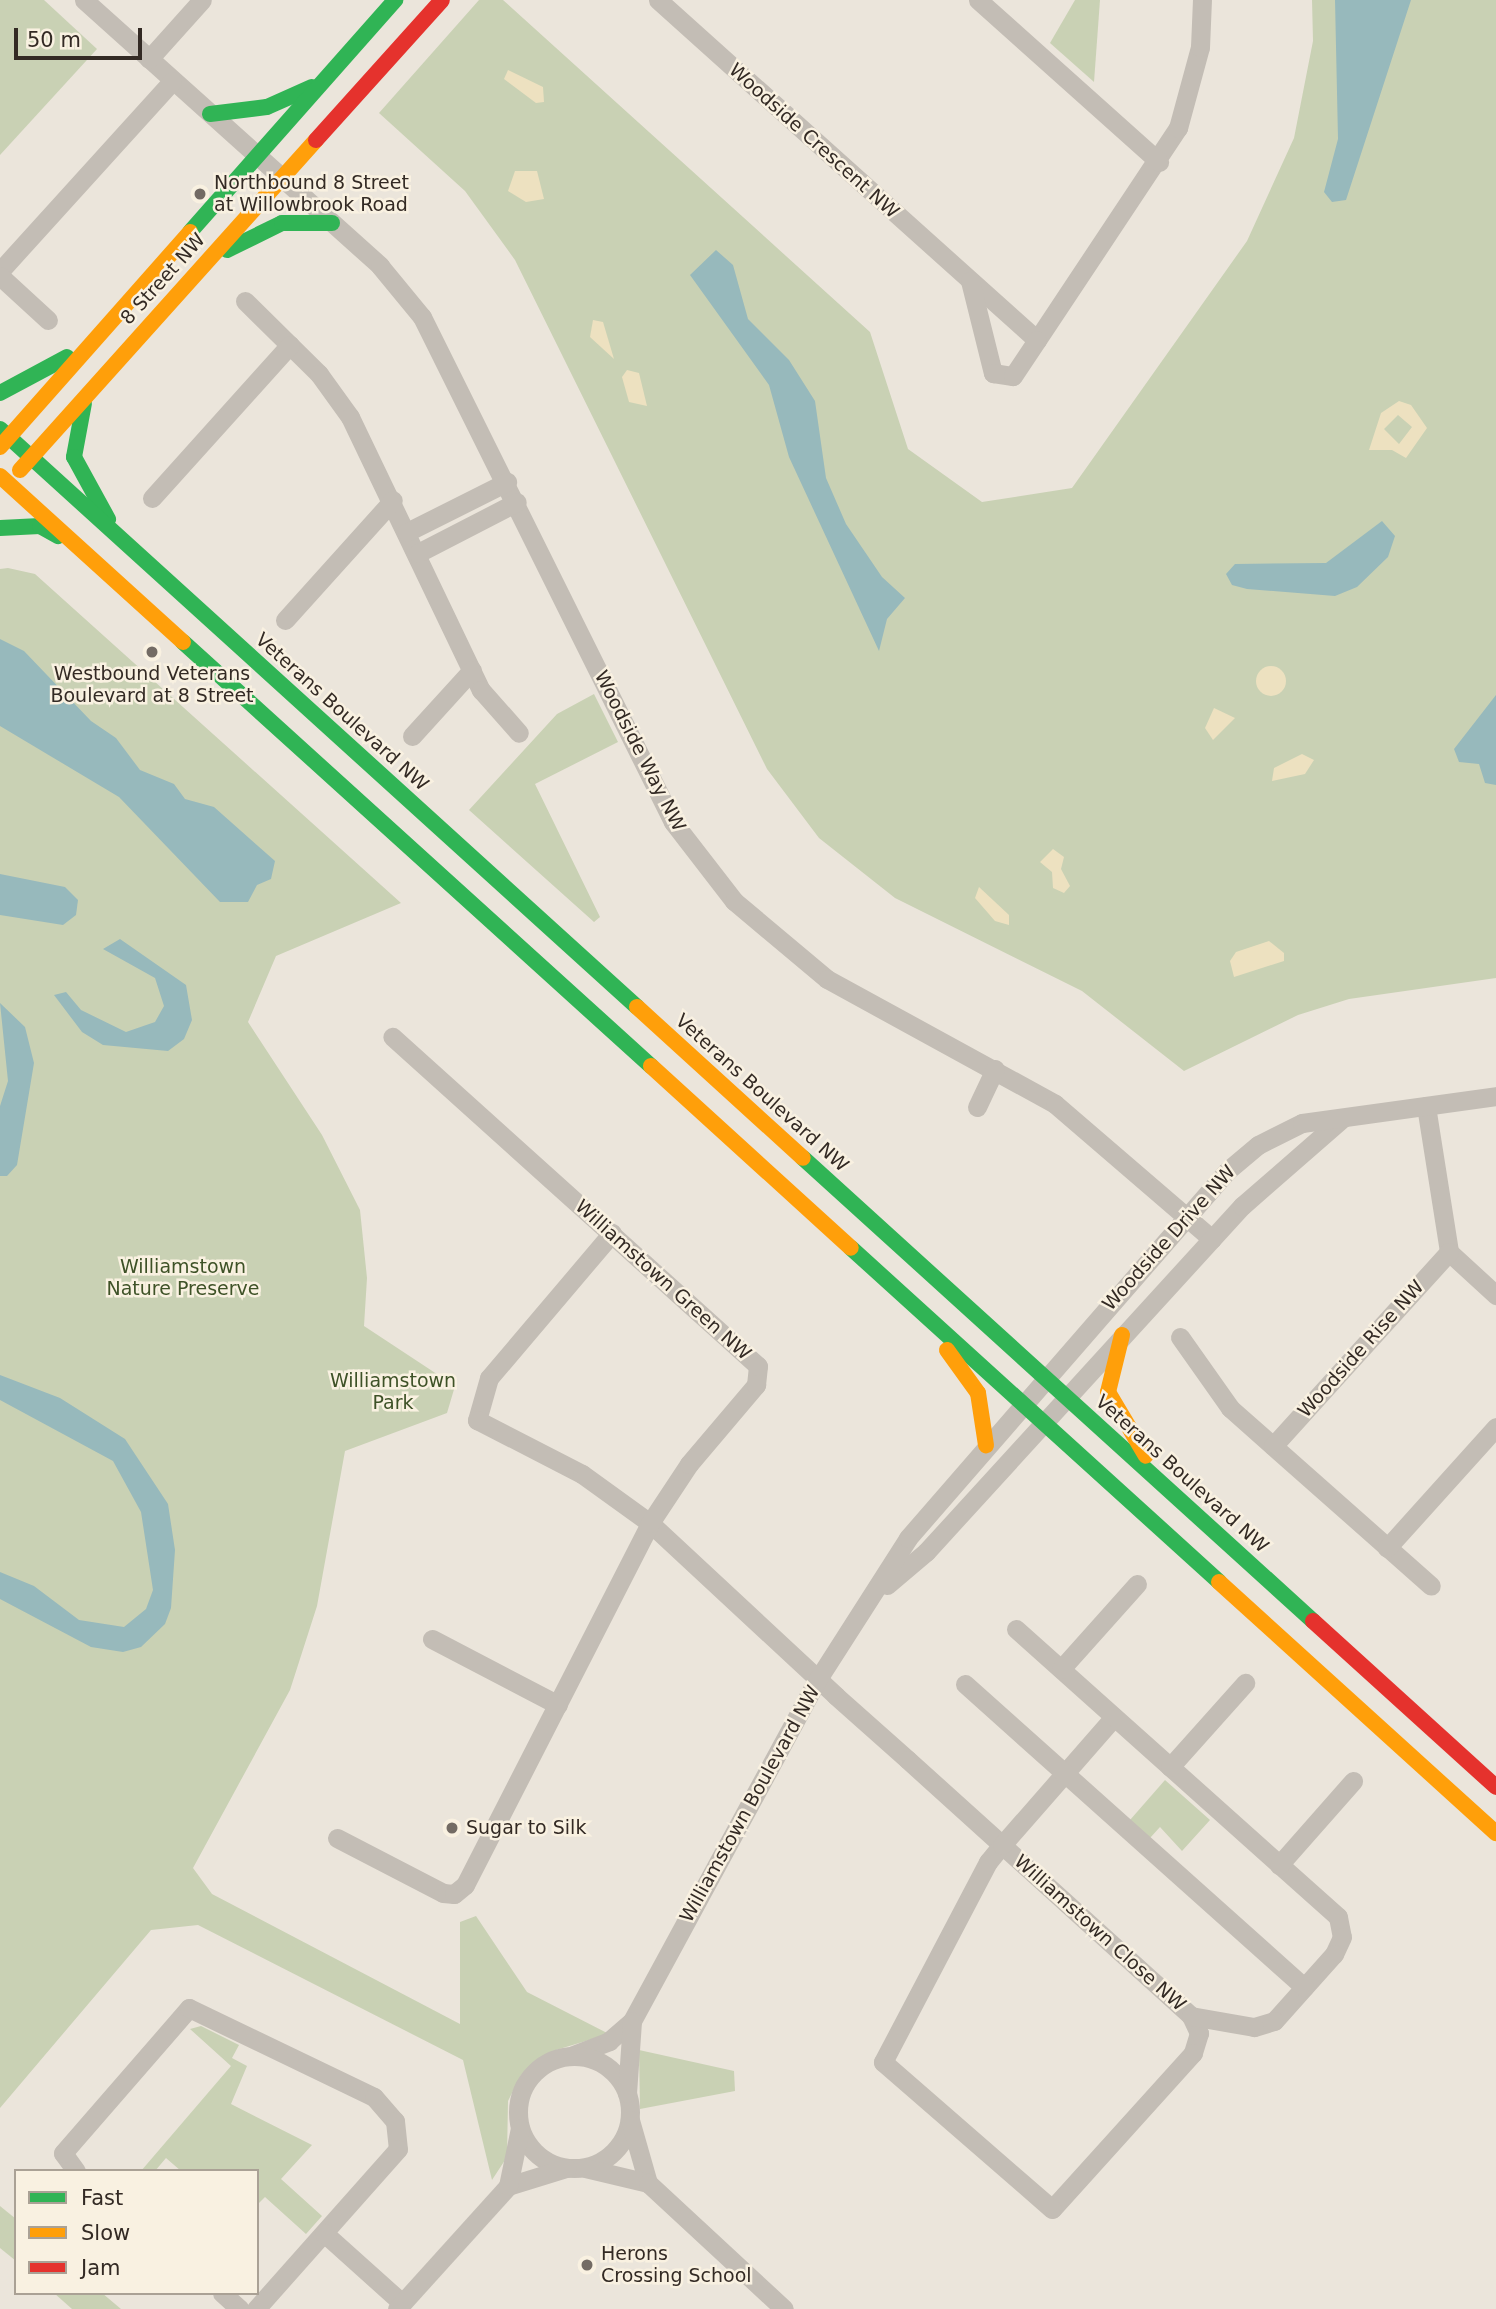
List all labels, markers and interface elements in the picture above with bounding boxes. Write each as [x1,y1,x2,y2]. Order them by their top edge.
scale bar [18,14,145,58]
text: 50 m [27,28,81,52]
street label: Woodside Crescent NW [724,59,904,223]
place label: Northbound 8 Street at Willowbrook Road [214,172,409,216]
marker: Northbound 8 Street at Willowbrook Road [192,186,208,202]
street label: 8 Street NW [116,229,210,329]
street label: Veterans Boulevard NW [251,628,433,796]
marker: Westbound Veterans Boulevard at 8 Street [144,644,160,660]
place label: Westbound Veterans Boulevard at 8 Street [50,663,254,707]
street label: Woodside Way NW [590,667,690,835]
street label: Veterans Boulevard NW [671,1009,853,1177]
street label: Woodside Drive NW [1098,1161,1240,1315]
street label: Williamstown Green NW [570,1195,756,1365]
park label: Williamstown Nature Preserve [106,1256,260,1300]
street label: Woodside Rise NW [1293,1276,1429,1422]
park label: Williamstown Park [330,1370,456,1414]
street label: Veterans Boulevard NW [1091,1390,1273,1558]
street label: Williamstown Boulevard NW [675,1682,825,1926]
place label: Sugar to Silk [466,1817,586,1839]
marker: Sugar to Silk [444,1820,460,1836]
street label: Williamstown Close NW [1010,1850,1190,2016]
legend [14,2169,259,2295]
text: Fast [81,2186,123,2210]
text: Slow [81,2221,130,2245]
place label: Herons Crossing School [601,2243,752,2287]
text: Jam [81,2256,121,2280]
marker: Herons Crossing School [579,2257,595,2273]

